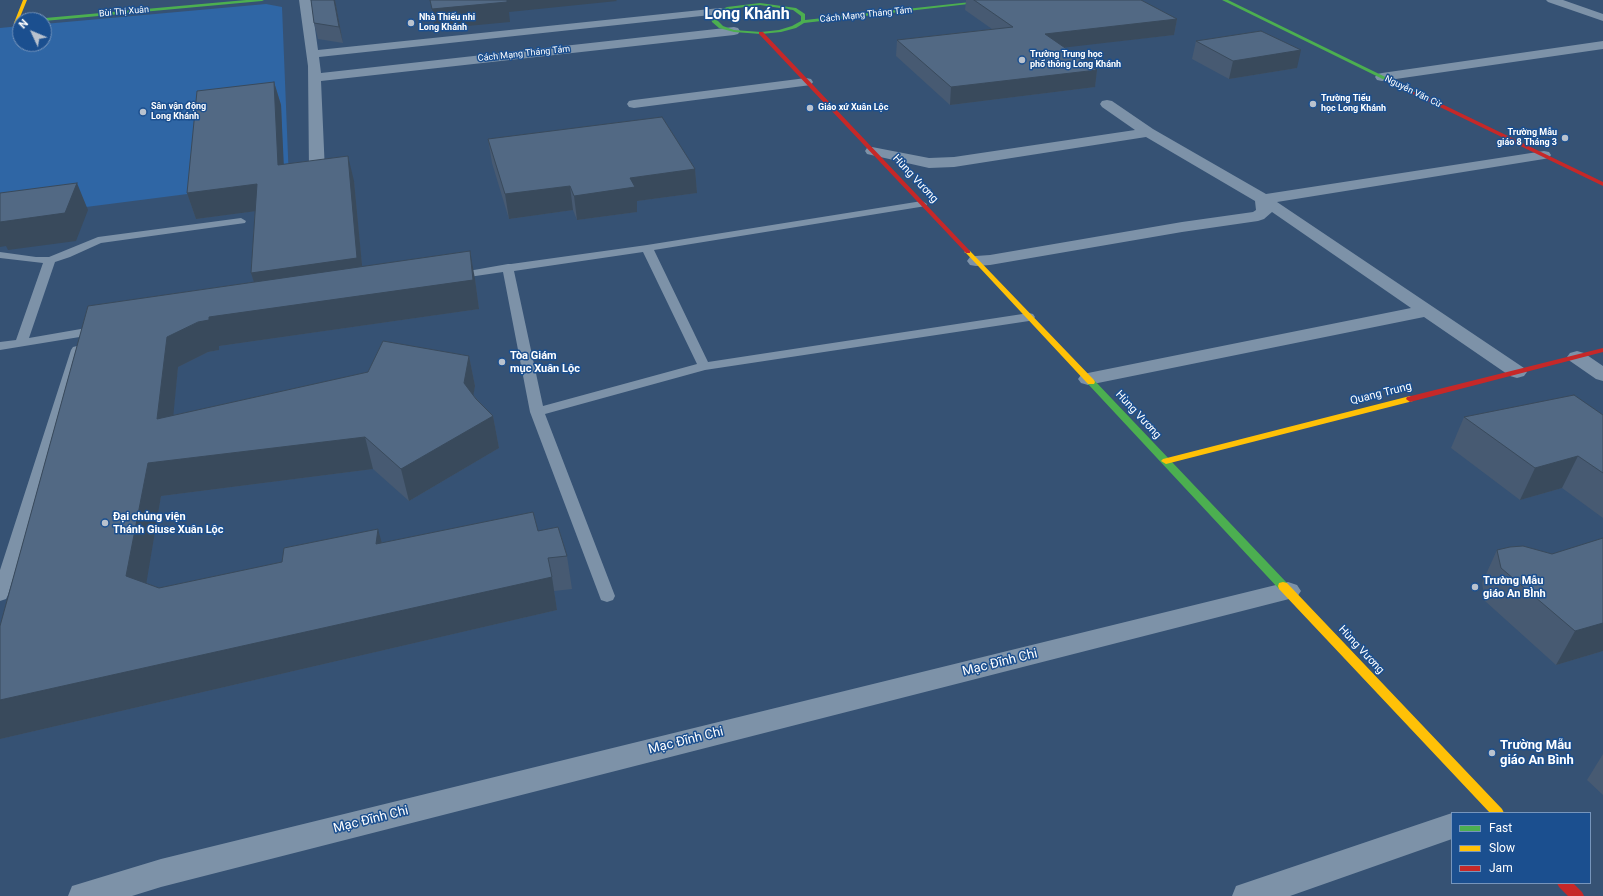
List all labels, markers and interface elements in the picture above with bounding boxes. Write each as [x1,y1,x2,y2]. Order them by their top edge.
street label: Bùi Thị Xuân [99,4,149,20]
district label: Long Khánh [704,5,790,25]
street label: Cách Mạng Tháng Tám [819,5,913,25]
north arrow [12,12,52,52]
place label: Nhà Thiếu nhi Long Khánh [419,13,475,34]
text: N [16,17,31,31]
marker: Nhà Thiếu nhi Long Khánh [406,18,416,28]
street label: Cách Mạng Tháng Tám [477,44,571,64]
place label: Trường Trung học phổ thông Long Khánh [1030,50,1121,71]
marker: Trường Trung học phổ thông Long Khánh [1017,55,1027,65]
street label: Nguyễn Văn Cừ [1383,74,1443,110]
place label: Trường Tiểu học Long Khánh [1321,94,1386,115]
marker: Trường Tiểu học Long Khánh [1308,99,1318,109]
place label: Sân vận động Long Khánh [151,102,206,123]
marker: Giáo xứ Xuân Lộc [805,103,815,113]
place label: Giáo xứ Xuân Lộc [818,103,888,113]
marker: Sân vận động Long Khánh [138,107,148,117]
place label: Trường Mẫu giáo 8 Tháng 3 [1497,128,1557,149]
marker: Trường Mẫu giáo 8 Tháng 3 [1560,133,1570,143]
street label: Hùng Vương [889,152,941,206]
place label: Tòa Giám mục Xuân Lộc [510,349,580,375]
marker: Tòa Giám mục Xuân Lộc [497,357,507,367]
street label: Quang Trung [1349,380,1413,408]
street label: Hùng Vương [1112,388,1164,442]
place label: Đại chủng viện Thánh Giuse Xuân Lộc [113,510,224,536]
marker: Đại chủng viện Thánh Giuse Xuân Lộc [100,518,110,528]
place label: Trường Mẫu giáo An BÌnh [1483,574,1546,600]
marker: Trường Mẫu giáo An BÌnh [1470,582,1480,592]
street label: Hùng Vương [1335,623,1387,677]
street label: Mạc Đĩnh Chi [961,646,1039,680]
street label: Mạc Đĩnh Chi [647,724,725,758]
place label: Trường Mẫu giáo An Bình [1500,738,1574,769]
marker: Trường Mẫu giáo An Bình [1487,748,1497,758]
street label: Mạc Đĩnh Chi [332,803,410,837]
legend [1451,812,1591,884]
text: Fast [1489,821,1512,835]
text: Slow [1489,841,1515,855]
text: Jam [1489,861,1513,875]

